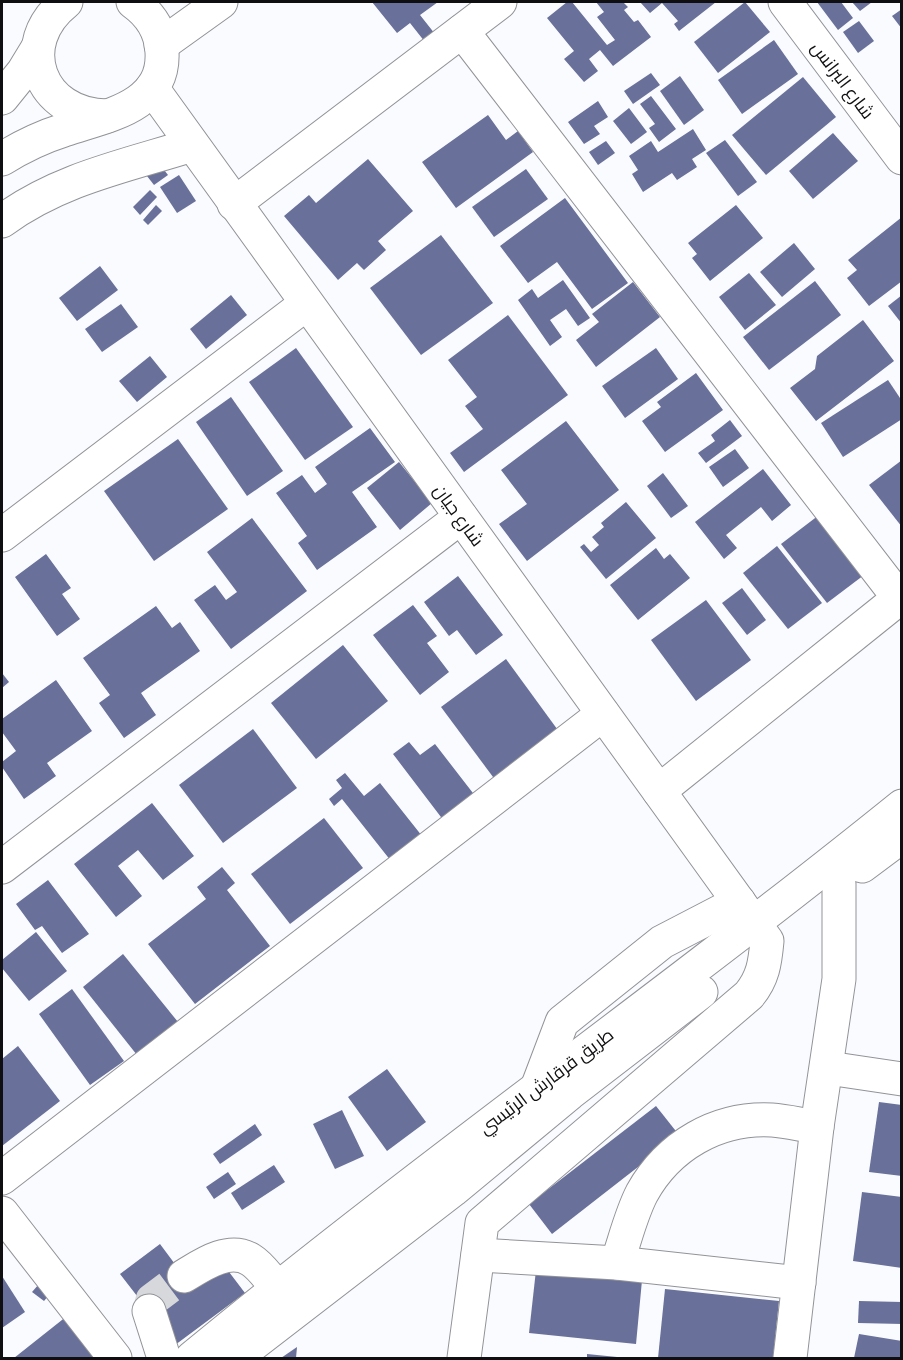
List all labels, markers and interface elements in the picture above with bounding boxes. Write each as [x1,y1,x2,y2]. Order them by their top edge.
street label: شارع البرانس [802,34,884,126]
street label: شارع جيان [425,476,493,554]
street label: طريق قرقارش الرئيسي [471,1019,621,1143]

